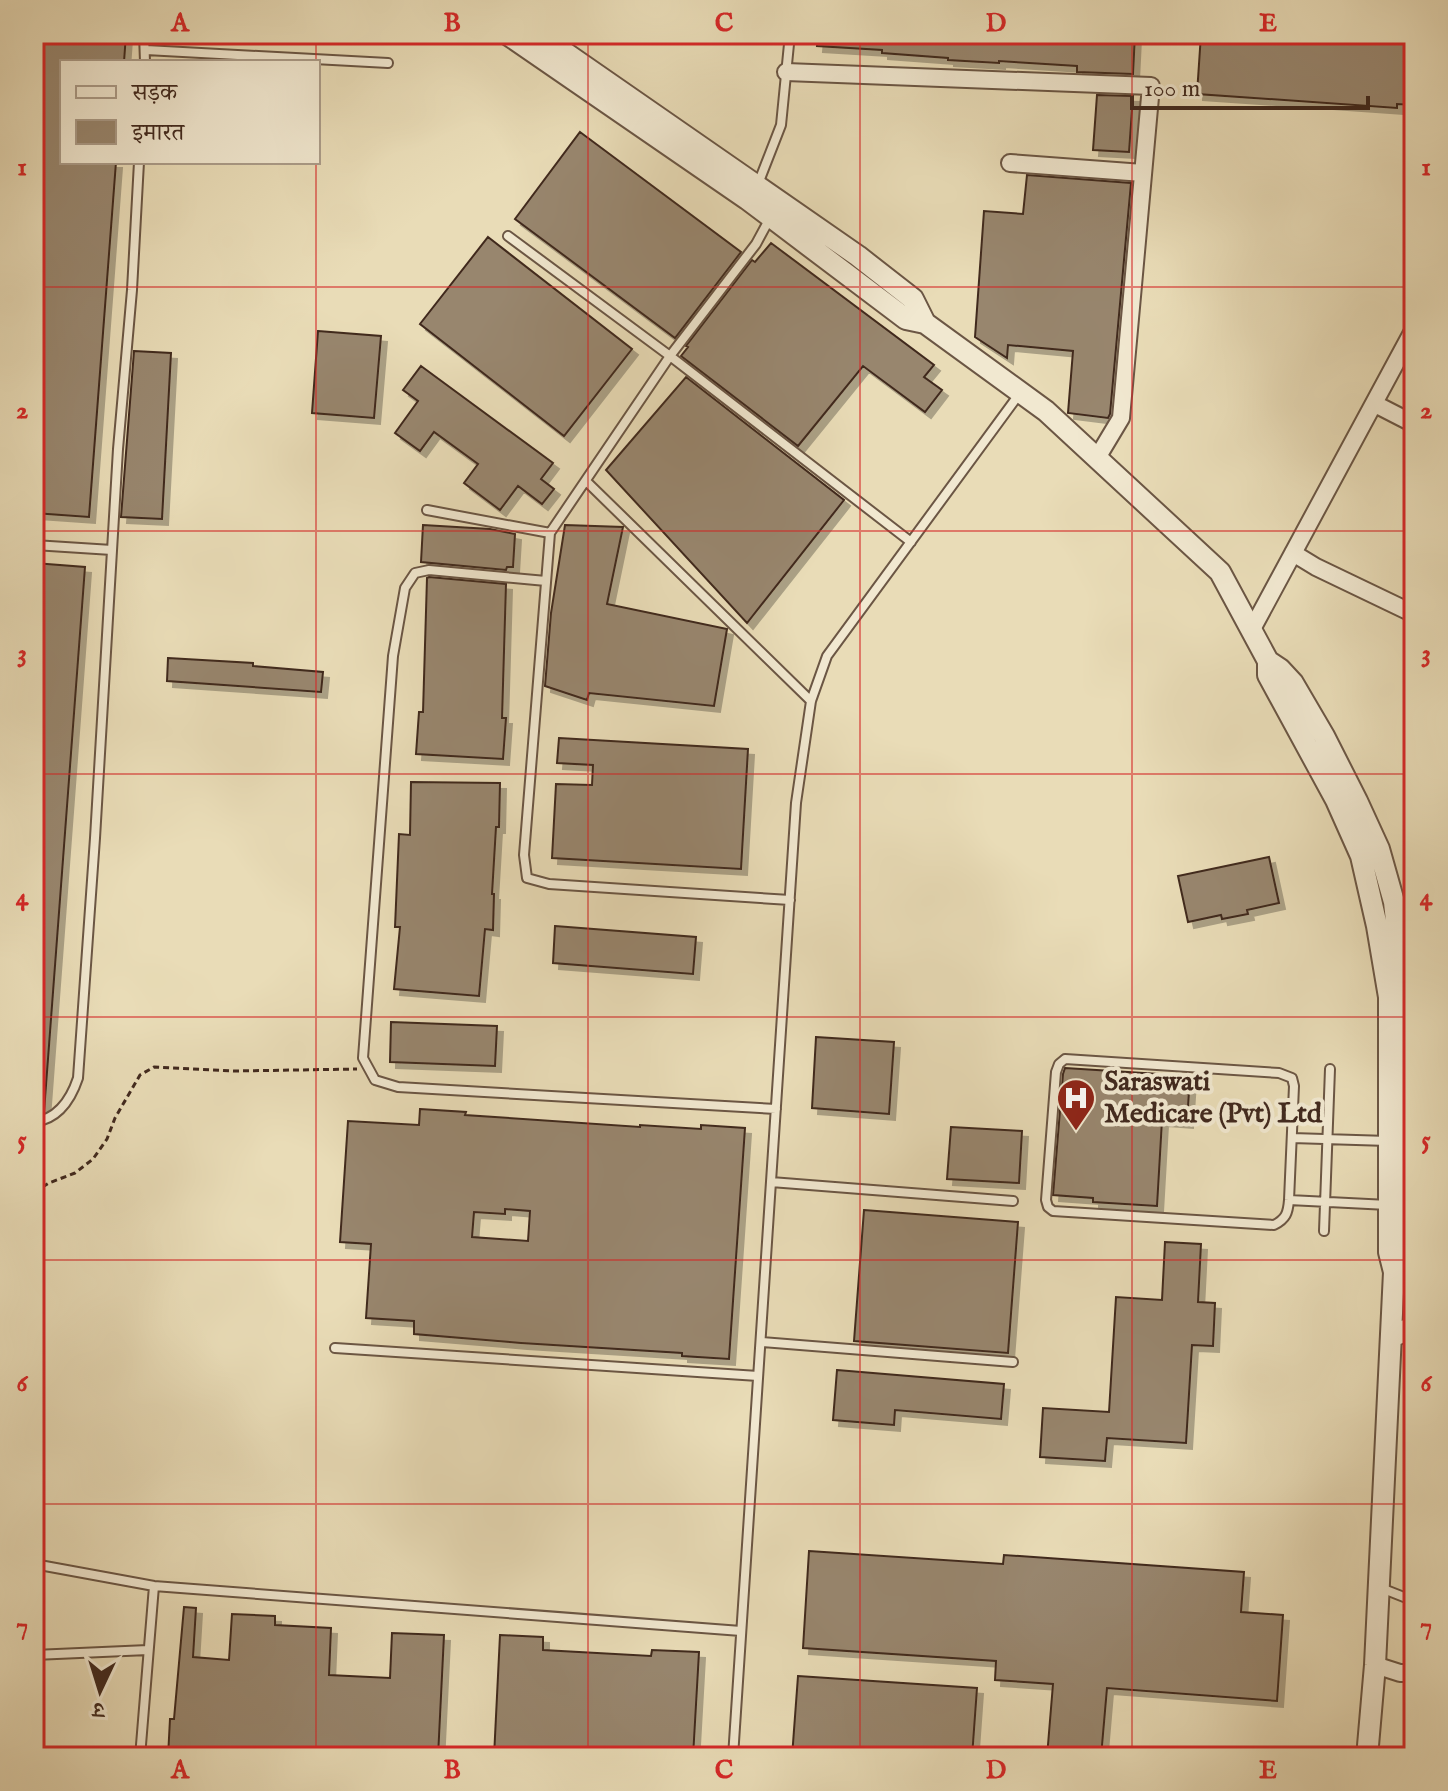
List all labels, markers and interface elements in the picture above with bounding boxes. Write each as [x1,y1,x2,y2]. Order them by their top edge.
text: A [170,7,190,40]
text: B [443,7,461,40]
text: C [715,7,734,40]
text: D [986,7,1007,40]
text: E [1259,7,1277,40]
legend [60,60,320,164]
scale bar [1132,60,1368,110]
text: 100 m [1144,74,1200,105]
text: सड़क [131,78,179,109]
text: इमारत [131,118,185,149]
text: 1 [17,151,27,184]
text: 1 [1421,151,1431,184]
text: 2 [16,394,28,427]
text: 2 [1420,394,1432,427]
text: 3 [17,637,27,670]
text: 3 [1421,637,1431,670]
text: 4 [16,881,30,914]
text: 4 [1420,881,1434,914]
place label: Saraswati Medicare (Pvt) Ltd [1104,1065,1323,1132]
hospital icon: Saraswati Medicare (Pvt) Ltd [1055,1077,1097,1132]
text: 5 [17,1124,27,1157]
text: 5 [1421,1124,1431,1157]
text: 6 [17,1367,29,1400]
text: 6 [1421,1367,1433,1400]
text: 7 [16,1610,28,1643]
text: 7 [1420,1610,1432,1643]
north arrow [60,1651,140,1731]
text: उ [90,1694,107,1723]
text: A [170,1754,190,1787]
text: B [443,1754,461,1787]
text: C [715,1754,734,1787]
text: D [986,1754,1007,1787]
text: E [1259,1754,1277,1787]

